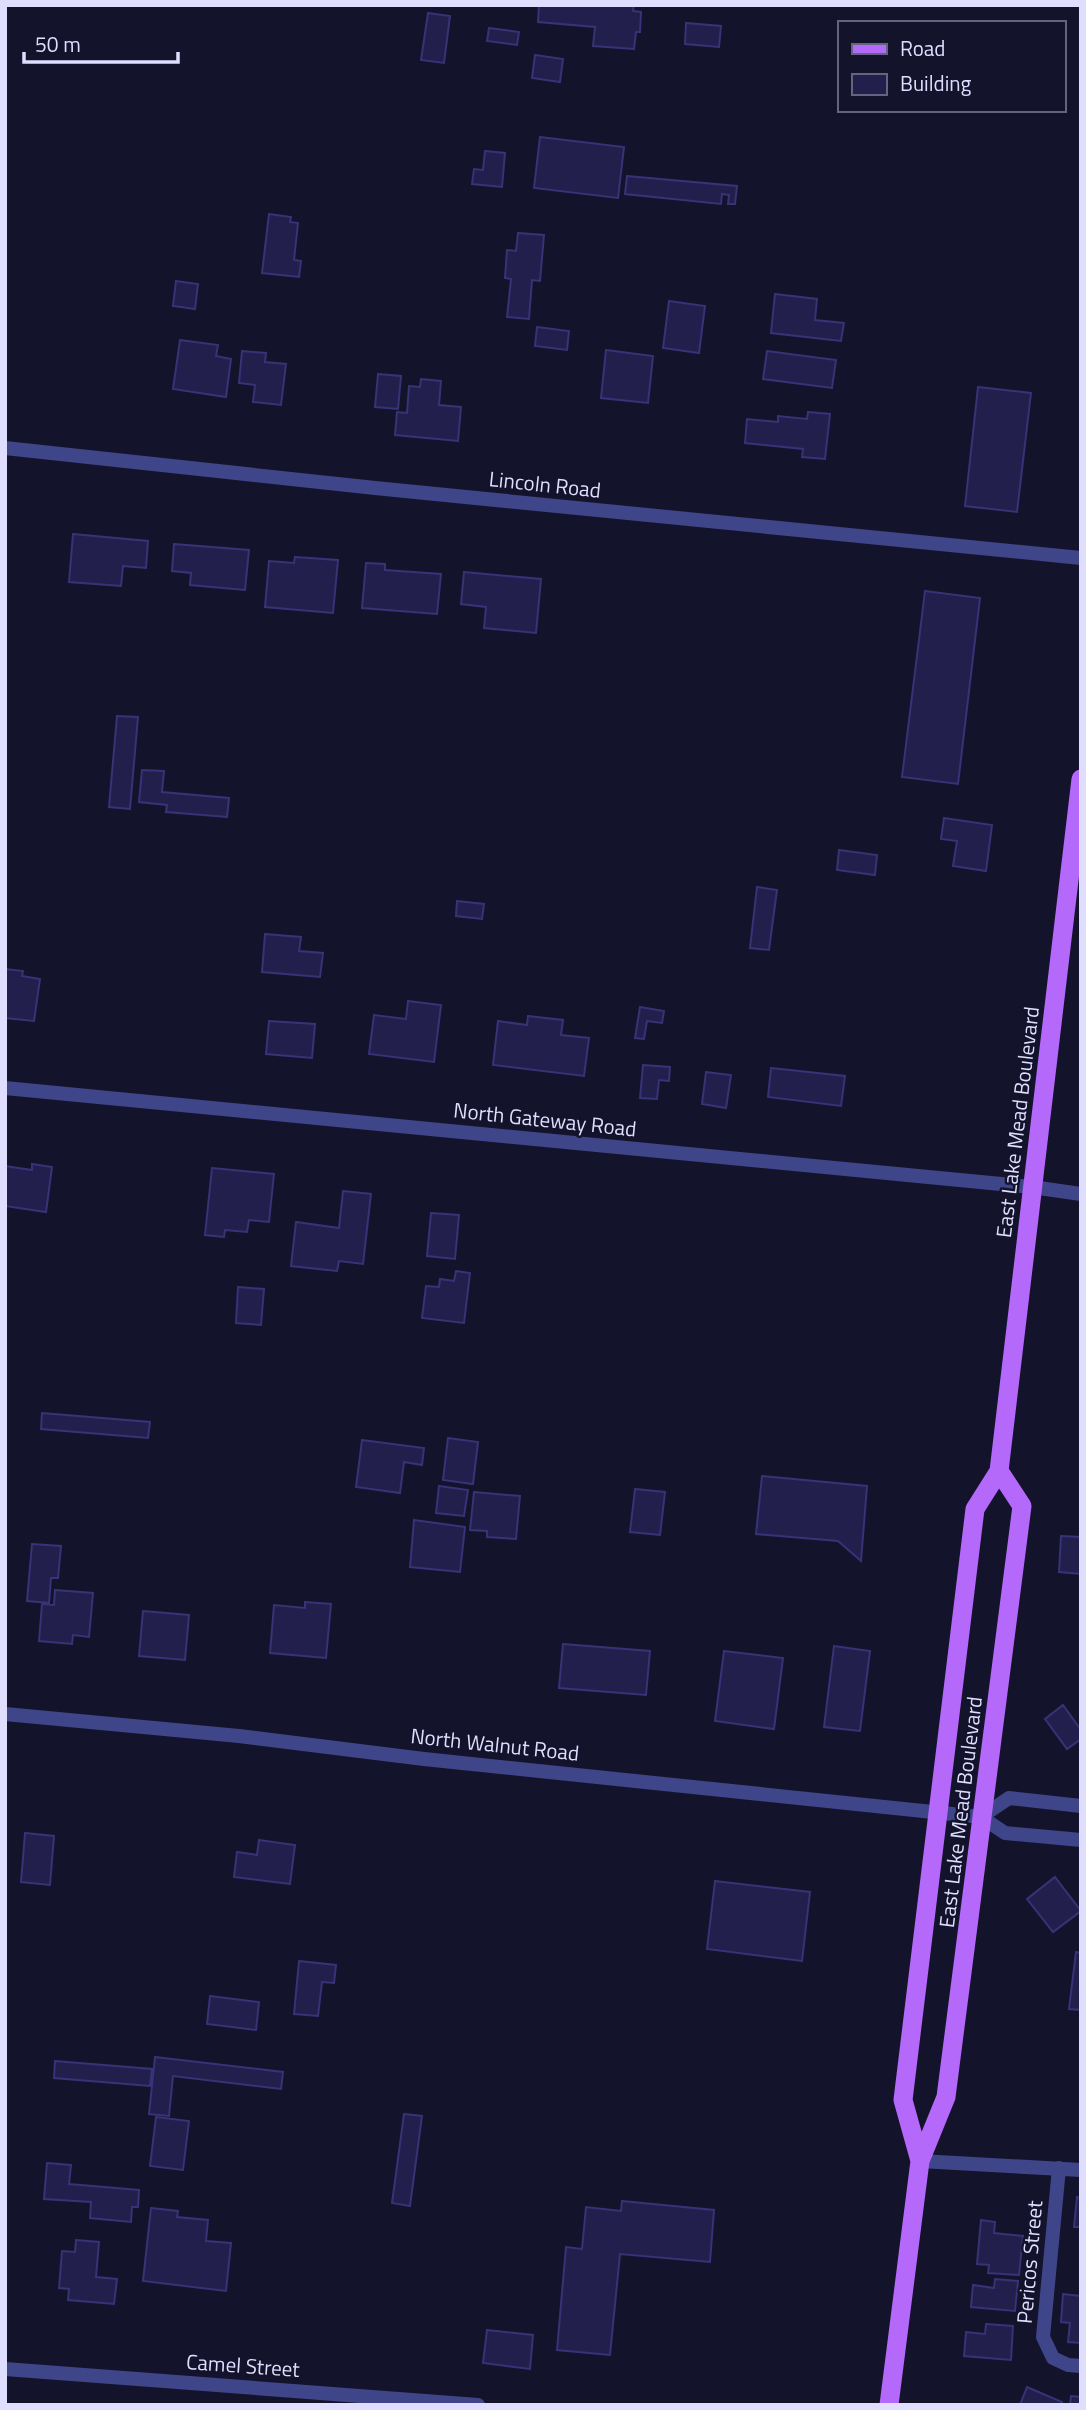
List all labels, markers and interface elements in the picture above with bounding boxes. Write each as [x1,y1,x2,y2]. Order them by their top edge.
scale bar [24,21,178,65]
legend [838,21,1065,112]
text: 50 m [35,28,81,60]
text: Road [900,32,945,64]
text: Building [900,67,972,99]
street label: Lincoln Road [488,462,602,506]
street label: East Lake Mead Boulevard [987,1004,1047,1240]
street label: North Gateway Road [452,1093,638,1145]
street label: East Lake Mead Boulevard [930,1694,990,1930]
street label: North Walnut Road [409,1719,581,1769]
street label: Pericos Street [1008,2198,1050,2325]
street label: Camel Street [185,2345,301,2385]

